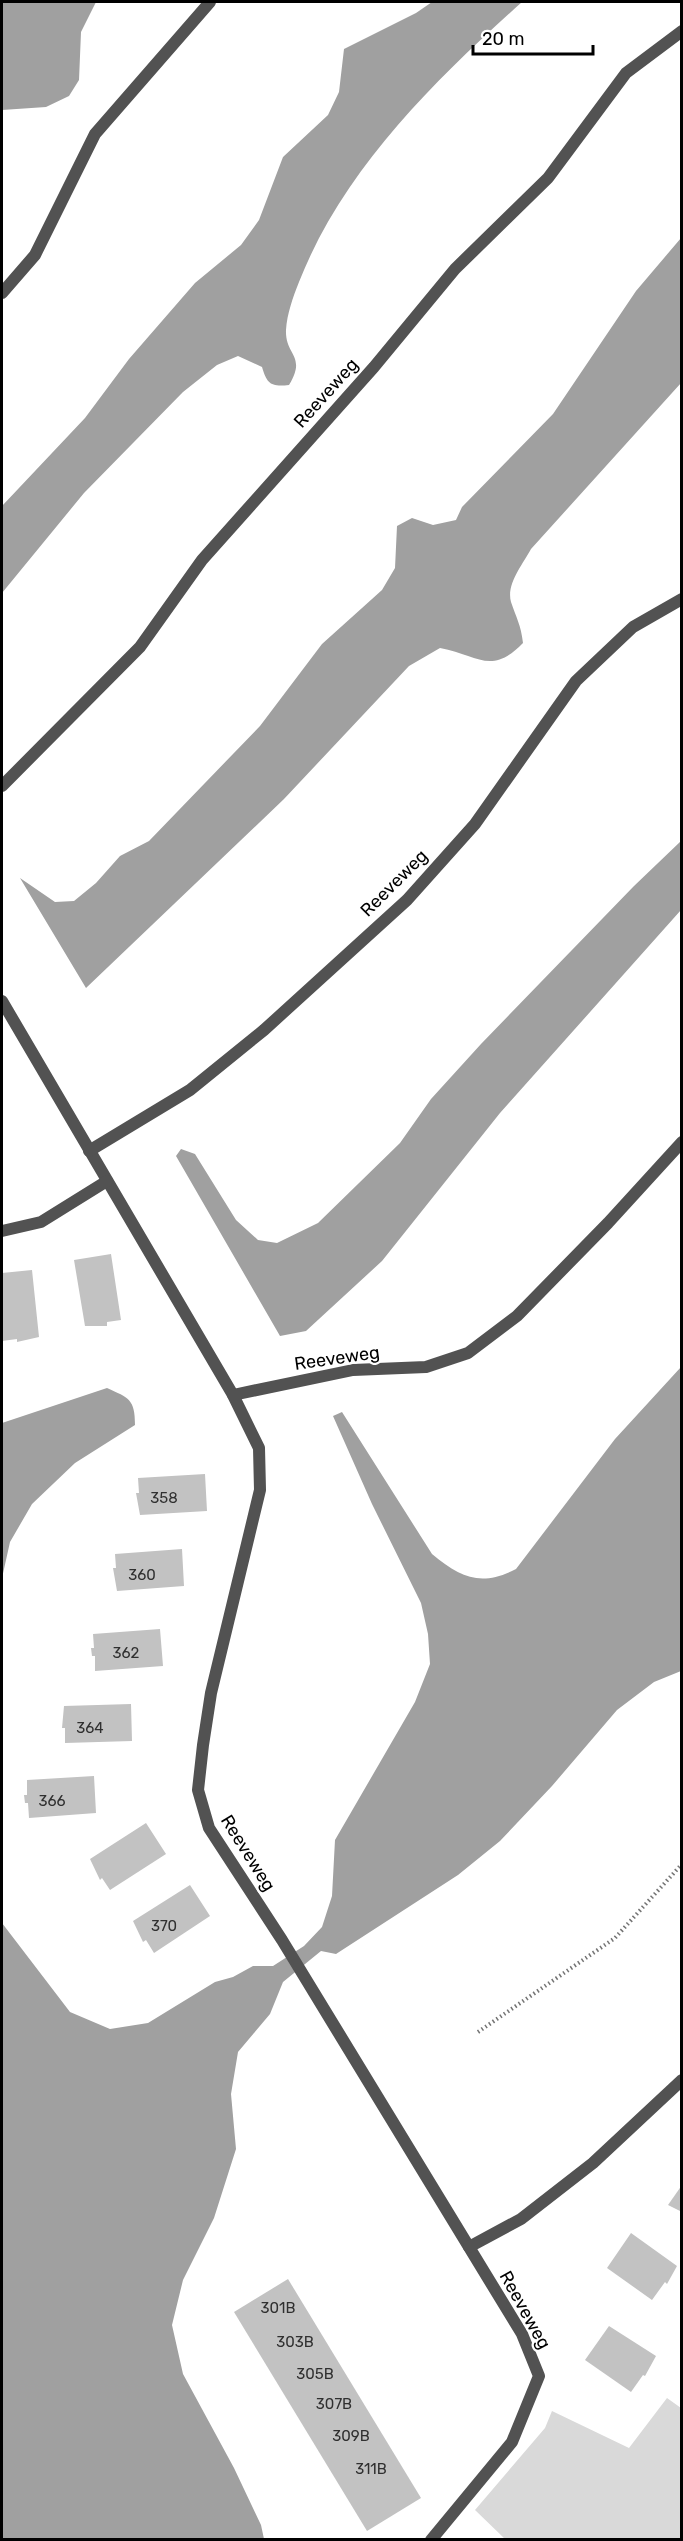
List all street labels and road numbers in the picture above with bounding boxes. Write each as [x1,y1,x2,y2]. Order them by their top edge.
street label: Reeveweg [289,354,363,432]
street label: Reeveweg [356,845,432,921]
street label: Reeveweg [293,1341,381,1375]
street label: Reeveweg [216,1811,280,1895]
street label: Reeveweg [495,2267,555,2353]

